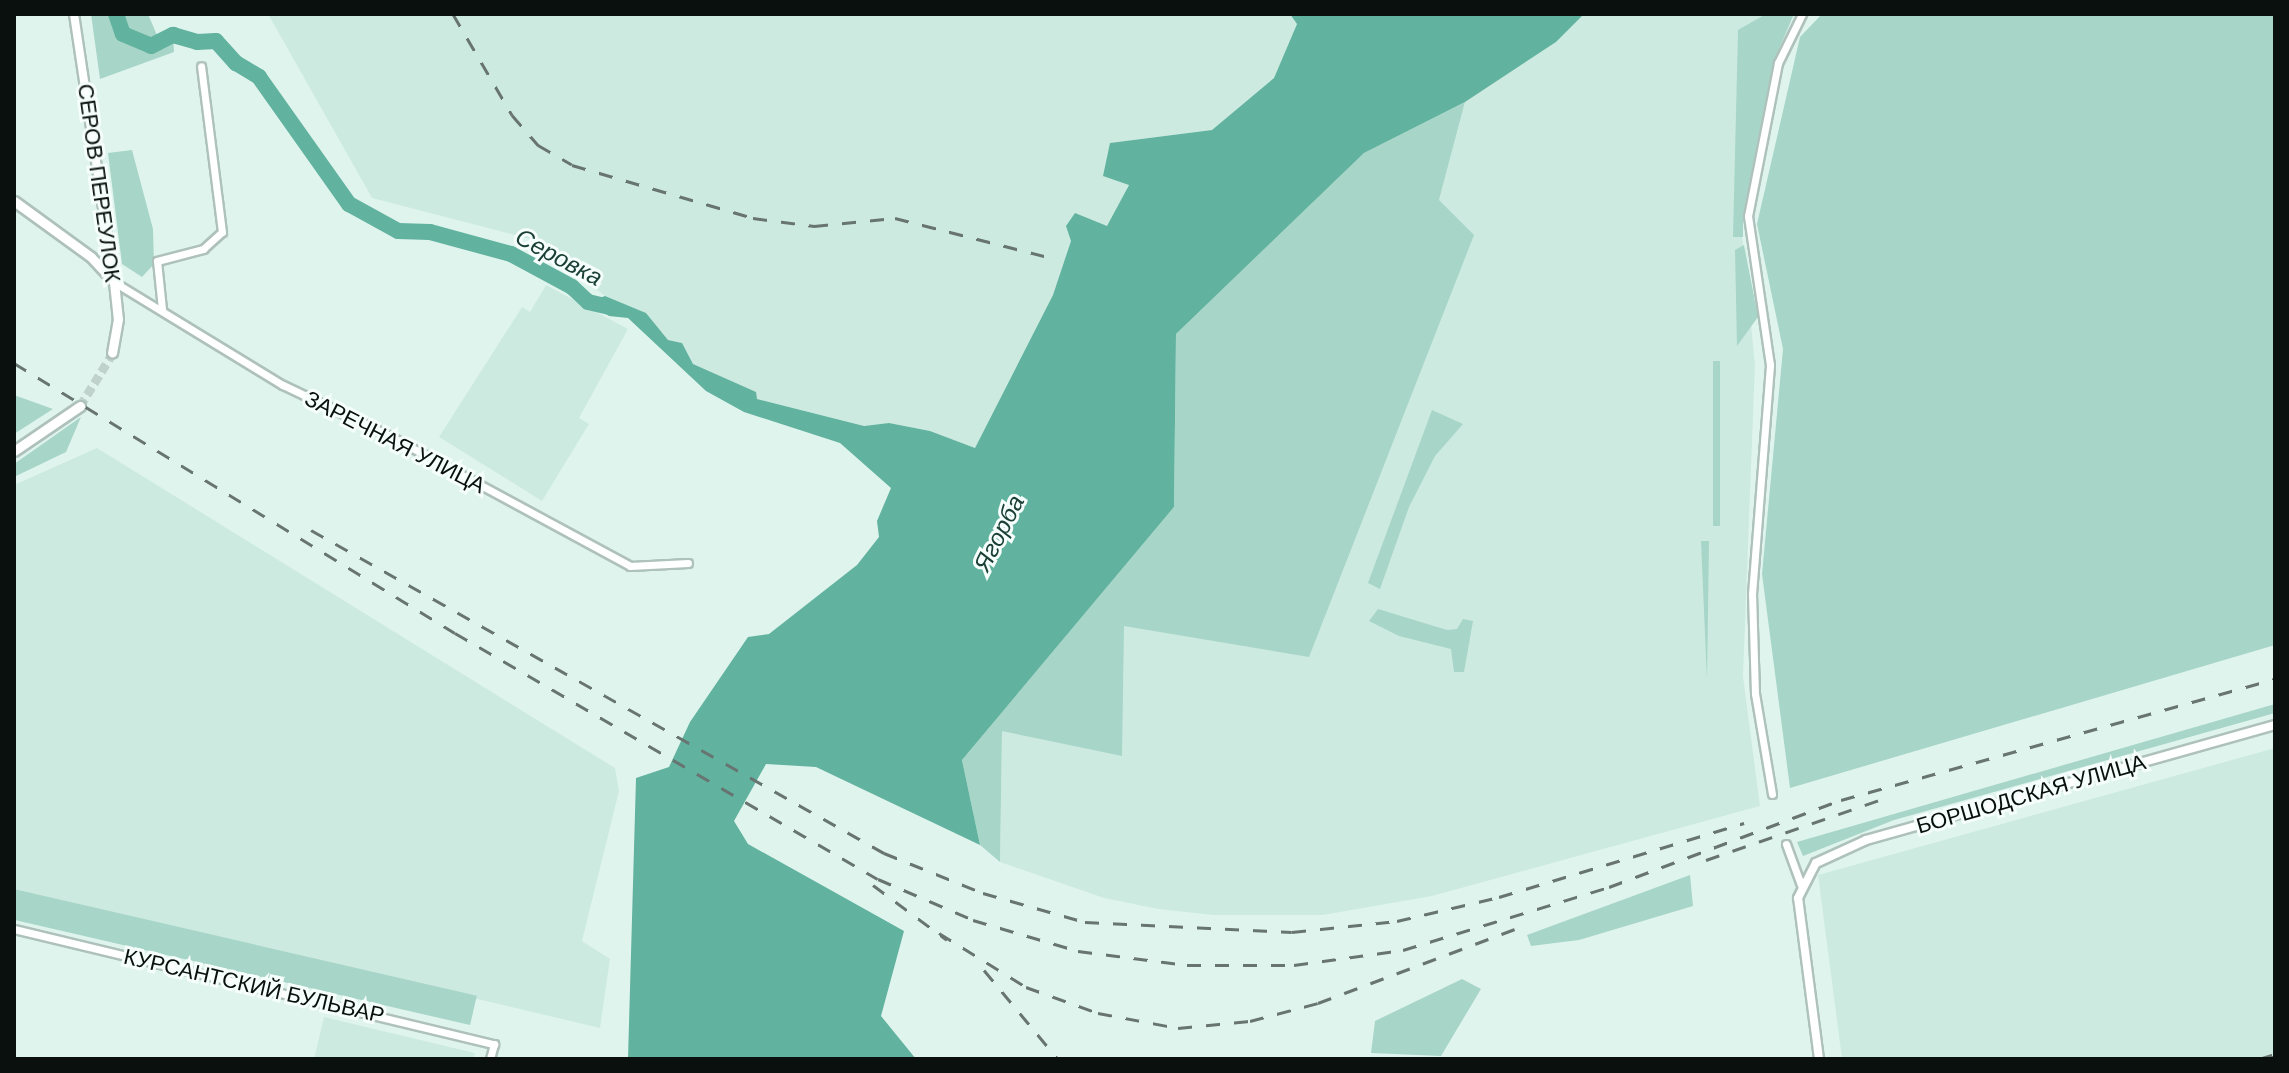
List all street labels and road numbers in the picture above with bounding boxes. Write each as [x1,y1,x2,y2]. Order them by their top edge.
street label: СЕРОВ ПЕРЕУЛОК [72,82,126,284]
street label: ЗАРЕЧНАЯ УЛИЦА [300,385,490,499]
street label: БОРШОДСКАЯ УЛИЦА [1913,749,2149,839]
street label: КУРСАНТСКИЙ БУЛЬВАР [121,943,387,1029]

